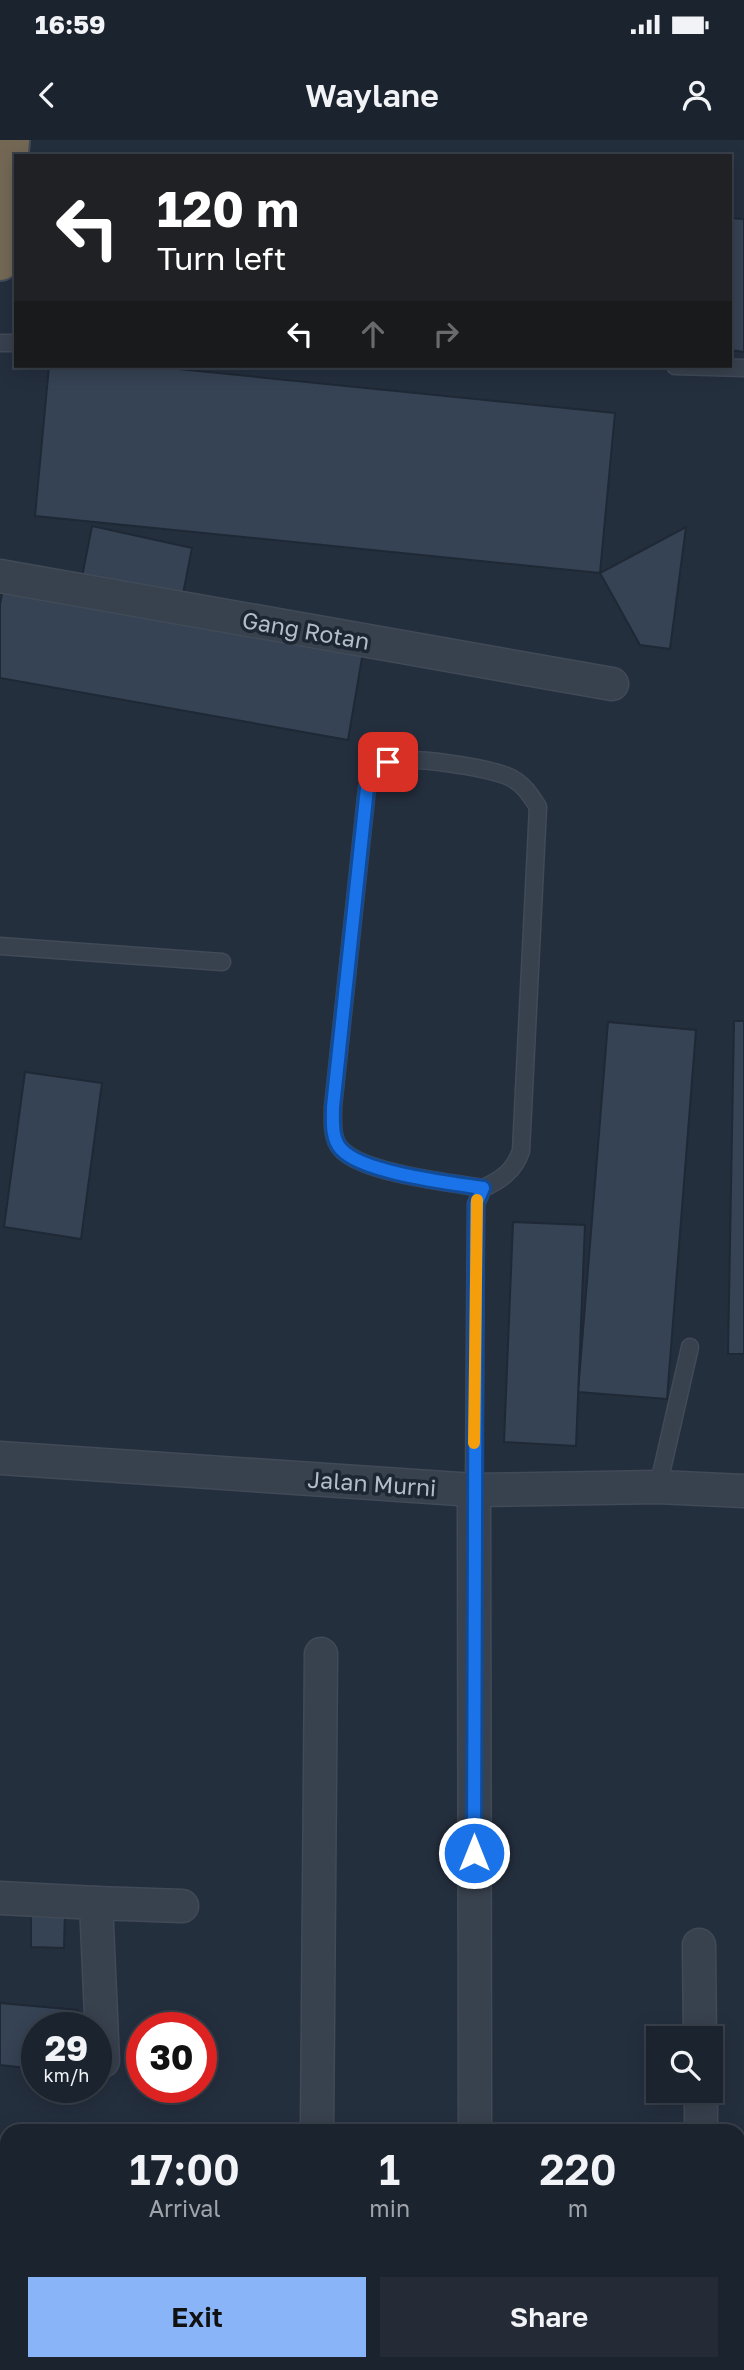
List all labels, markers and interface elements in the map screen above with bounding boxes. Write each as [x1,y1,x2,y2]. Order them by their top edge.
text: 16:59 [35,9,106,40]
icon: back [28,76,66,114]
text: Waylane [305,76,439,114]
icon: person [678,76,716,114]
text: 120 m [157,179,299,238]
icon: left [42,182,133,273]
text: Turn left [157,239,286,277]
icon: left [281,315,319,353]
icon: ahead [354,315,392,353]
icon: right [427,315,465,353]
street label: Gang Rotan [240,605,372,655]
pin [358,732,418,792]
icon: arrive [369,743,407,781]
street label: Jalan Murni [307,1465,437,1501]
position arrow [437,1816,511,1890]
speed limit sign: 30 [126,2012,217,2103]
map controls [646,2026,723,2103]
button: search [646,2026,723,2103]
text: 29 [45,2027,88,2069]
text: km/h [44,2064,89,2086]
text: 17:00 [129,2144,240,2194]
text: 1 [379,2144,400,2194]
text: 220 [539,2144,617,2194]
text: Arrival [149,2194,221,2222]
text: min [369,2194,410,2222]
text: m [568,2194,588,2222]
button: Exit [28,2277,366,2357]
button: Share [380,2277,718,2357]

